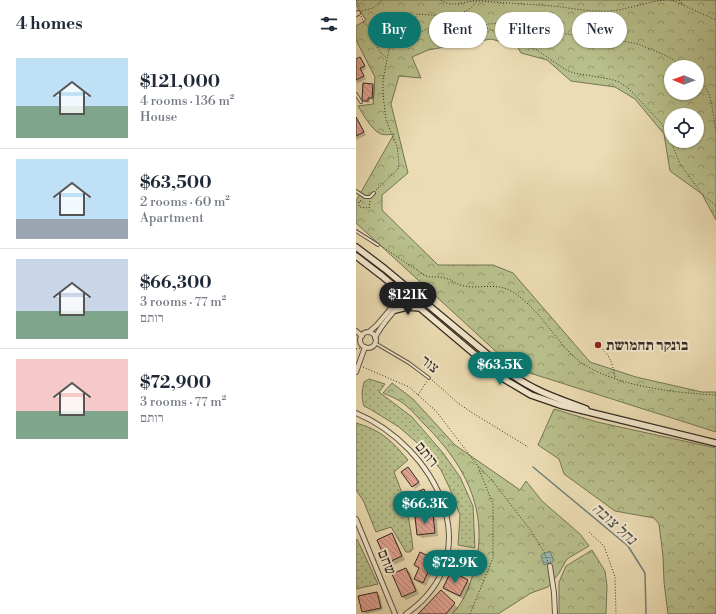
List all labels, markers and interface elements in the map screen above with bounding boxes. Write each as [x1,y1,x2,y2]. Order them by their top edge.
chip: Buy [368,12,421,48]
chip: Rent [429,12,487,48]
chip: Filters [495,12,564,48]
chip: New [572,12,627,48]
text: 4 homes [16,13,83,35]
icon: filters [318,13,340,35]
north arrow [664,60,704,100]
map controls [664,60,704,148]
text: $121,000 [140,71,220,93]
icon: home [48,74,96,122]
text: 4 rooms · 136 m² [140,93,234,109]
button: locate [664,108,704,148]
text: House [140,109,177,125]
text: $63,500 [140,172,212,194]
icon: home [48,175,96,223]
text: 2 rooms · 60 m² [140,194,230,210]
text: Apartment [140,210,204,226]
text: $66,300 [140,272,212,294]
icon: home [48,275,96,323]
pin: $121K [380,282,436,316]
text: $121K [388,287,428,303]
text: 3 rooms · 77 m² [140,294,226,310]
text: רותם [140,310,164,326]
place label: בונקר תחמושת [606,336,688,355]
marker: בונקר תחמושת [593,340,603,350]
street label: צור [417,351,443,378]
pin: $63.5K [467,352,533,386]
text: $63.5K [477,357,523,373]
text: $72,900 [140,372,211,394]
icon: home [48,375,96,423]
text: 3 rooms · 77 m² [140,394,226,410]
text: רותם [140,410,164,426]
street label: רותם [411,438,443,471]
pin: $66.3K [392,491,458,525]
text: $66.3K [402,496,448,512]
water label: נחל צובה [588,498,642,550]
street label: שחם [373,547,400,578]
pin: $72.9K [422,550,488,584]
text: $72.9K [432,555,478,571]

